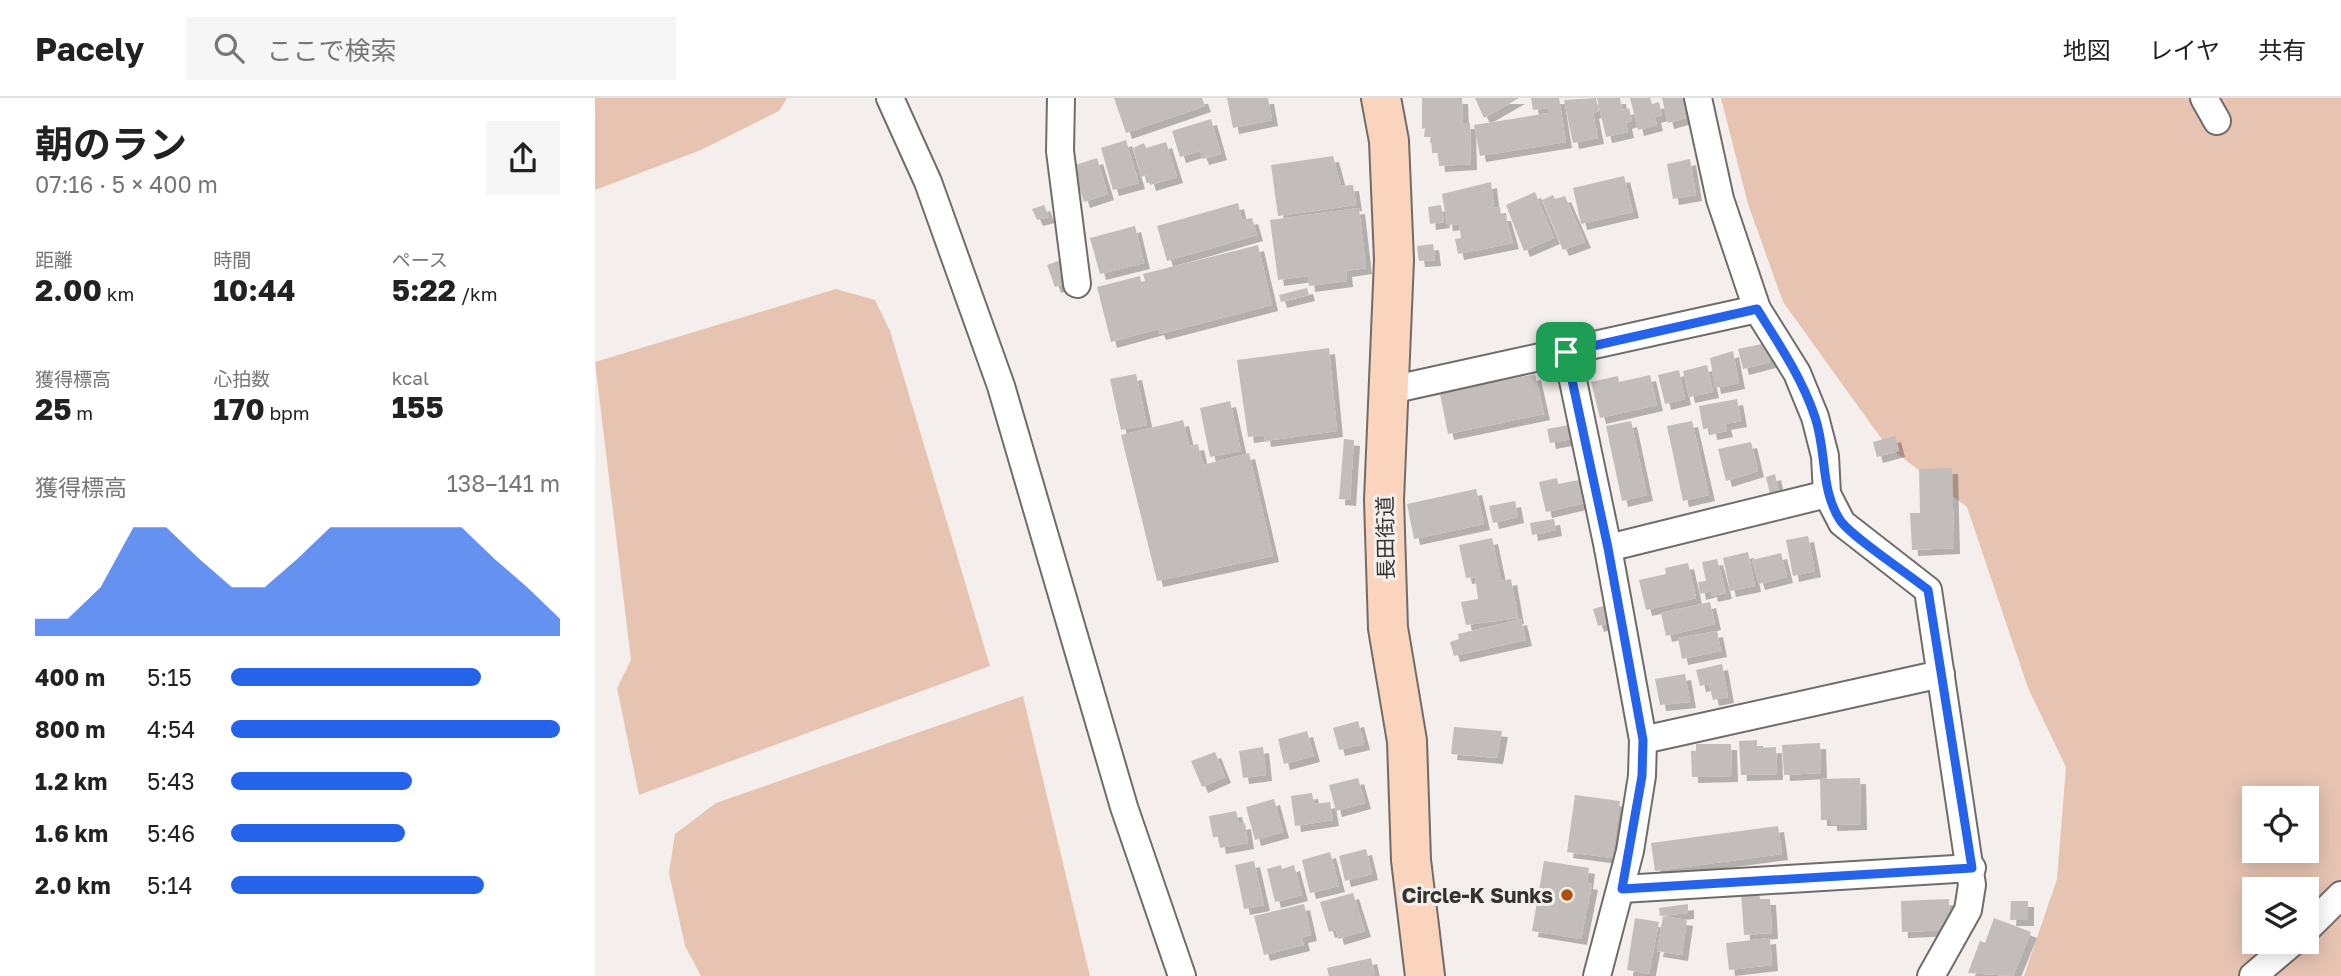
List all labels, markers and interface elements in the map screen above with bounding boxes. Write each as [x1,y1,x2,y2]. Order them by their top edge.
search box [186,17,676,80]
text: Pacely [35,29,144,68]
icon: search [210,29,248,67]
text: ここで検索 [266,35,396,66]
text: 地図 [2063,35,2111,64]
text: レイヤ [2149,35,2220,64]
text: 共有 [2258,35,2306,64]
text: 朝のラン [35,121,187,166]
button: share [486,121,560,195]
text: 07:16 · 5 × 400 m [35,170,218,198]
text: 距離 [35,248,73,271]
text: 時間 [213,248,251,271]
text: ペース [392,248,448,271]
text: 2.00 [35,272,102,308]
text: 10:44 [213,272,295,308]
text: 5:22 [392,272,456,308]
text: km [102,282,134,305]
text: /km [456,282,498,305]
pin [1536,322,1596,382]
icon: arrive [1547,333,1585,371]
text: kcal [392,366,429,389]
text: 獲得標高 [35,367,111,390]
text: 心拍数 [213,367,270,390]
text: 155 [392,389,444,425]
text: 25 [35,391,72,427]
text: 170 [213,391,265,427]
text: m [72,401,93,424]
text: bpm [265,401,310,424]
text: 138–141 m [447,469,560,497]
text: 獲得標高 [35,473,127,501]
street label: 長田街道 [1371,496,1399,580]
text: 400 m [35,663,105,691]
text: 5:15 [147,663,192,691]
text: 800 m [35,715,106,743]
text: 4:54 [147,715,195,743]
text: 1.2 km [35,767,107,795]
text: 5:43 [147,767,195,795]
map controls [2242,786,2319,954]
button: locate [2242,786,2319,863]
text: 1.6 km [35,819,108,847]
text: 5:46 [147,819,195,847]
text: 2.0 km [35,871,111,899]
text: 5:14 [147,871,192,899]
button: layers [2242,877,2319,954]
place label: Circle-K Sunks [1402,882,1553,908]
marker: Circle-K Sunks [1559,887,1575,903]

